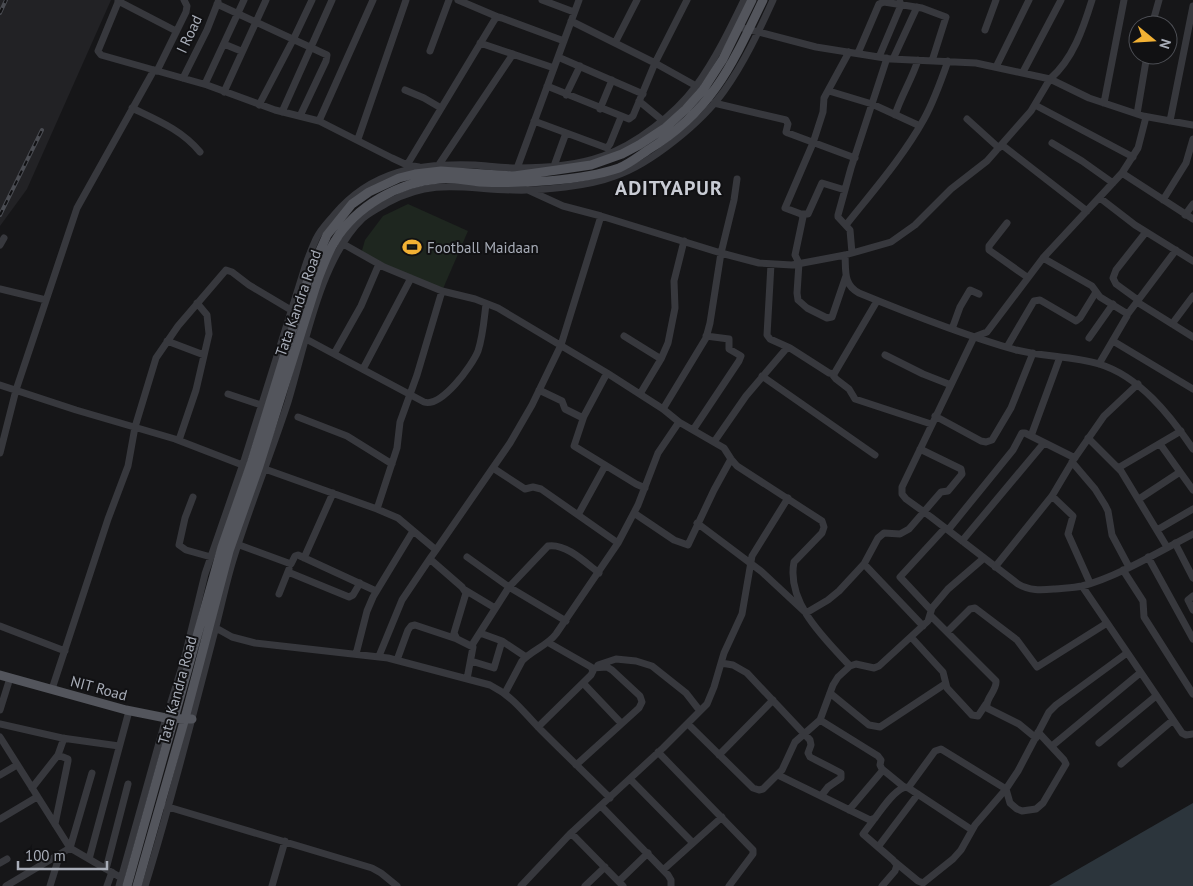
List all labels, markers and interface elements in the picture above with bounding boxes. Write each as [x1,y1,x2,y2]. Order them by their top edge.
street label: I Road [172,12,206,56]
north arrow [1128,15,1178,65]
text: N [1155,37,1175,51]
district label: ADITYAPUR [615,175,723,201]
sports icon: Football Maidaan [401,236,423,258]
place label: Football Maidaan [427,238,539,257]
street label: Tata Kandra Road [271,247,325,359]
street label: Tata Kandra Road [153,634,201,746]
street label: NIT Road [69,671,129,705]
scale bar [18,838,106,870]
text: 100 m [25,846,66,865]

